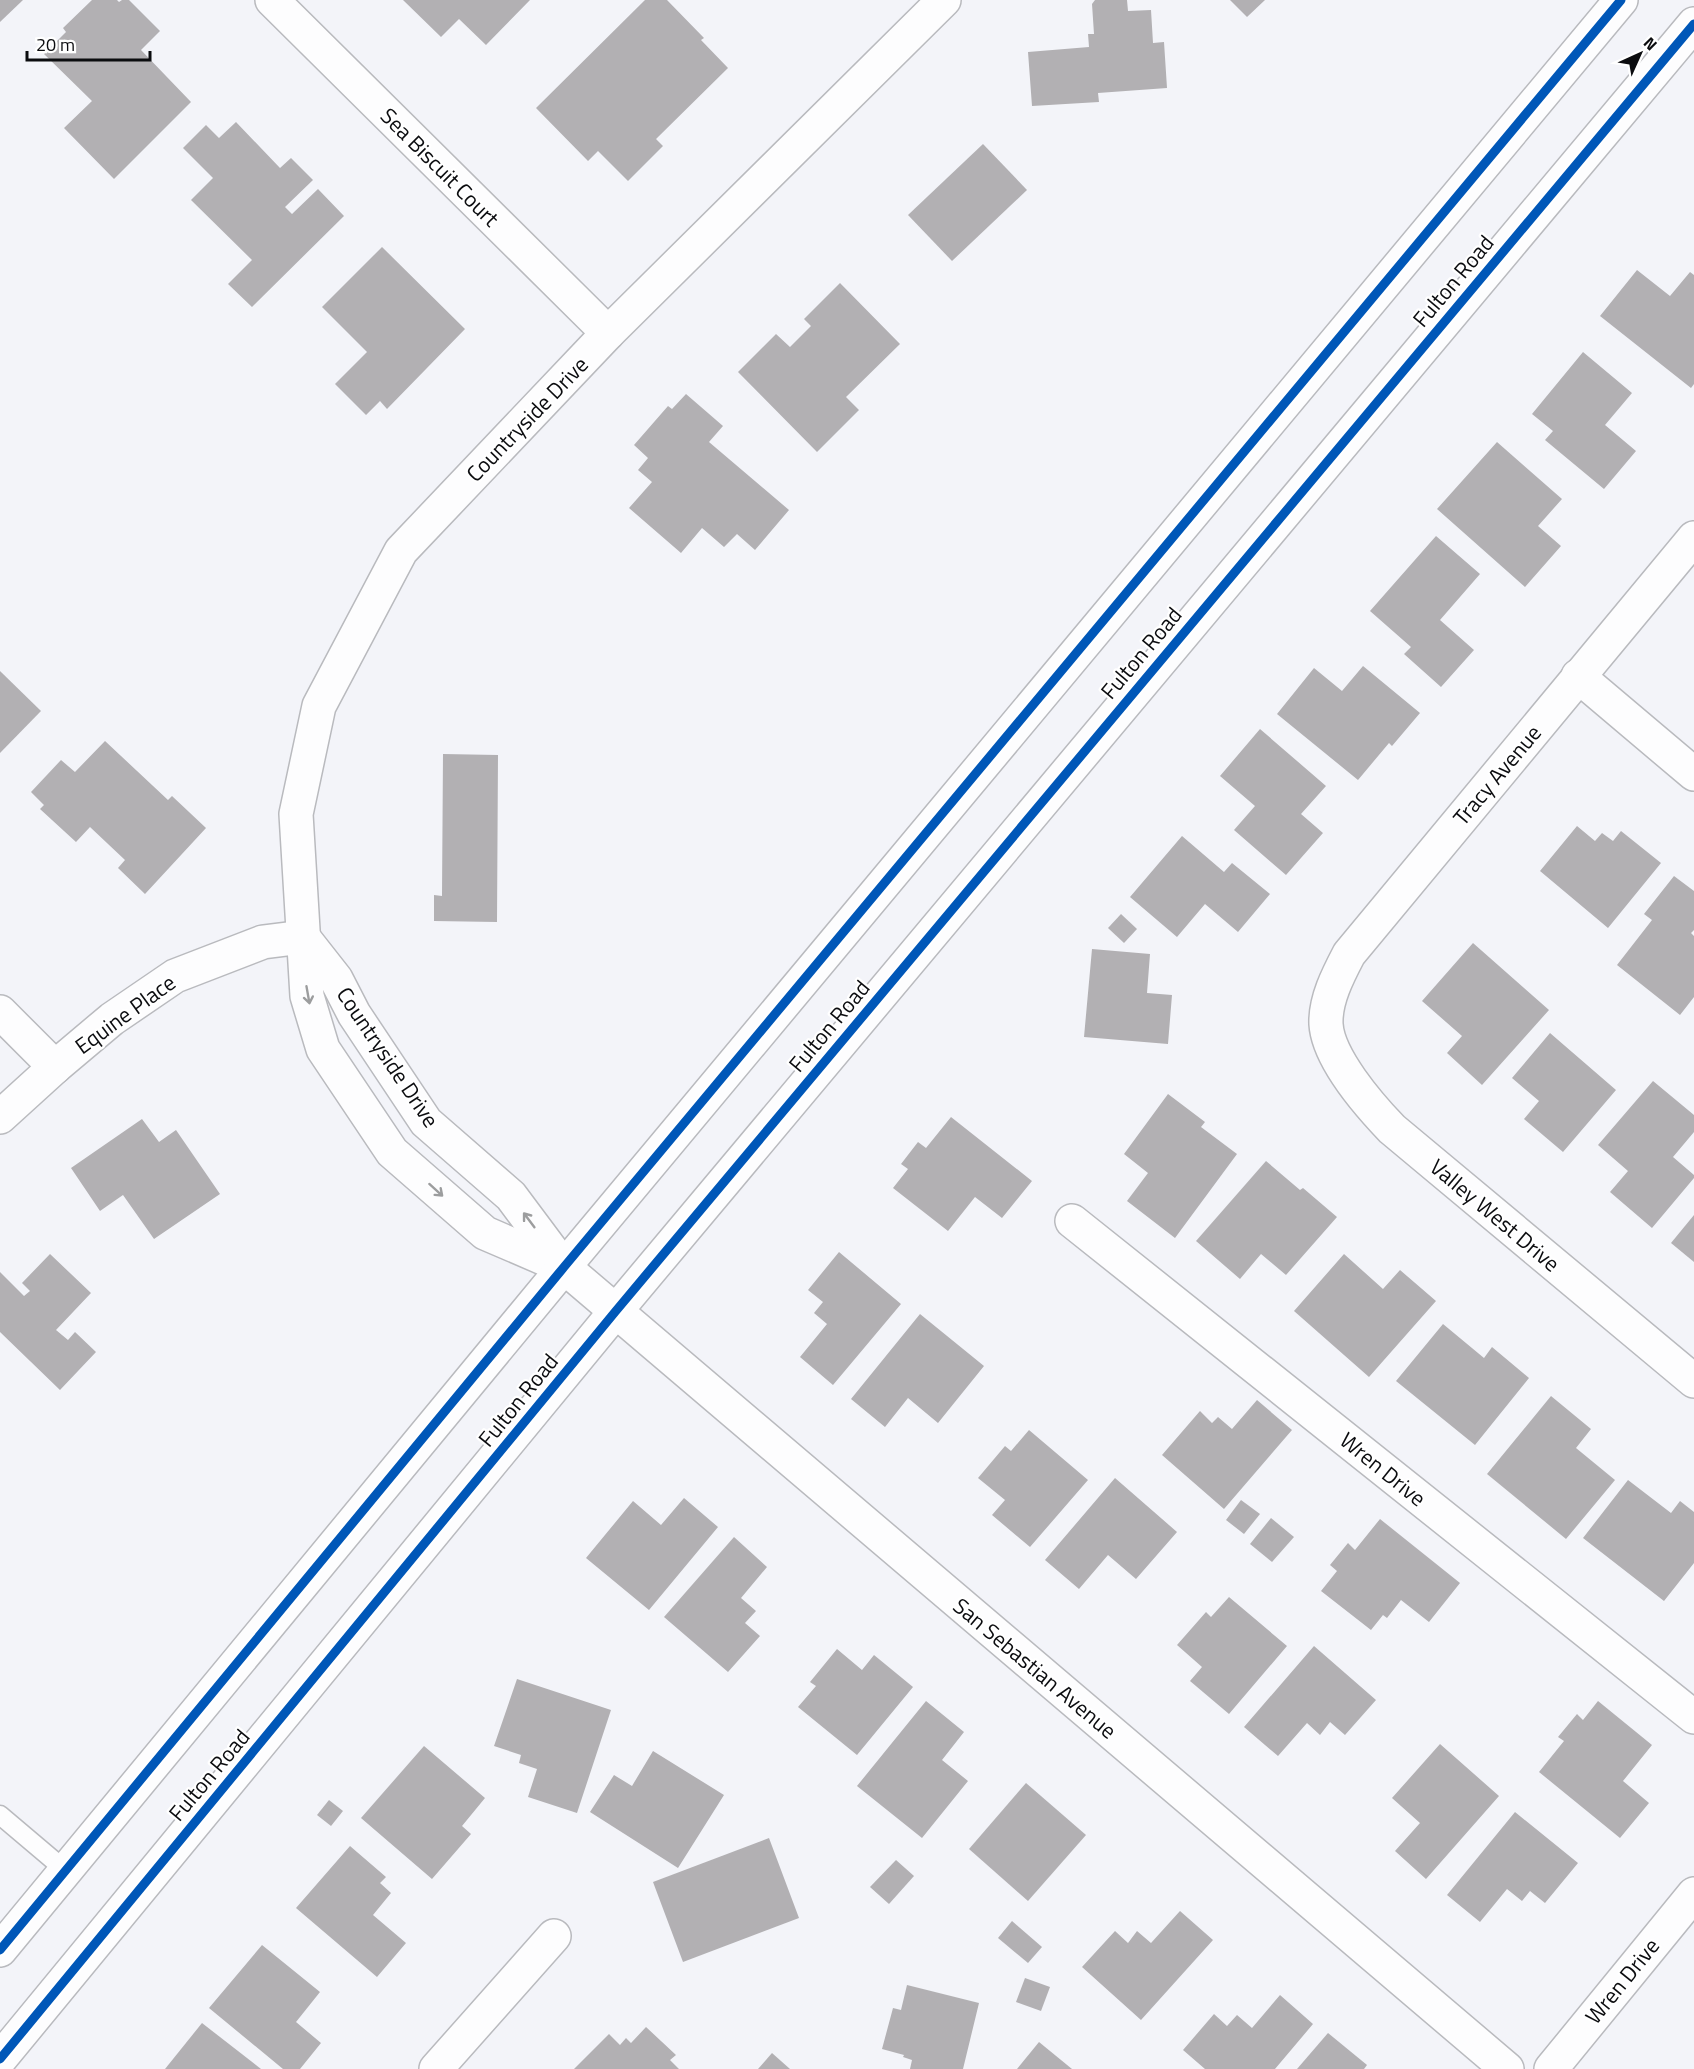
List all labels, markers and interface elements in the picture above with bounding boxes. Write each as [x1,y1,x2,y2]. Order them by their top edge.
scale bar [27,24,150,62]
north arrow [1610,24,1670,84]
text: 20 m [36,31,75,58]
text: N [1638,31,1663,56]
street label: Sea Biscuit Court [373,100,508,235]
street label: Fulton Road [1404,227,1502,335]
street label: Countryside Drive [458,348,596,490]
street label: Fulton Road [1092,599,1190,707]
street label: Tracy Avenue [1445,717,1549,833]
street label: Equine Place [67,966,183,1062]
street label: Fulton Road [780,972,878,1080]
street label: Countryside Drive [328,980,448,1134]
one-way arrow [303,985,314,1004]
street label: Valley West Drive [1422,1150,1568,1280]
one-way arrow [428,1183,443,1197]
one-way arrow [523,1213,535,1229]
street label: Fulton Road [470,1346,566,1454]
street label: Wren Drive [1332,1424,1434,1514]
street label: San Sebastian Avenue [946,1589,1124,1747]
street label: Fulton Road [160,1721,258,1829]
street label: Wren Drive [1577,1930,1667,2032]

